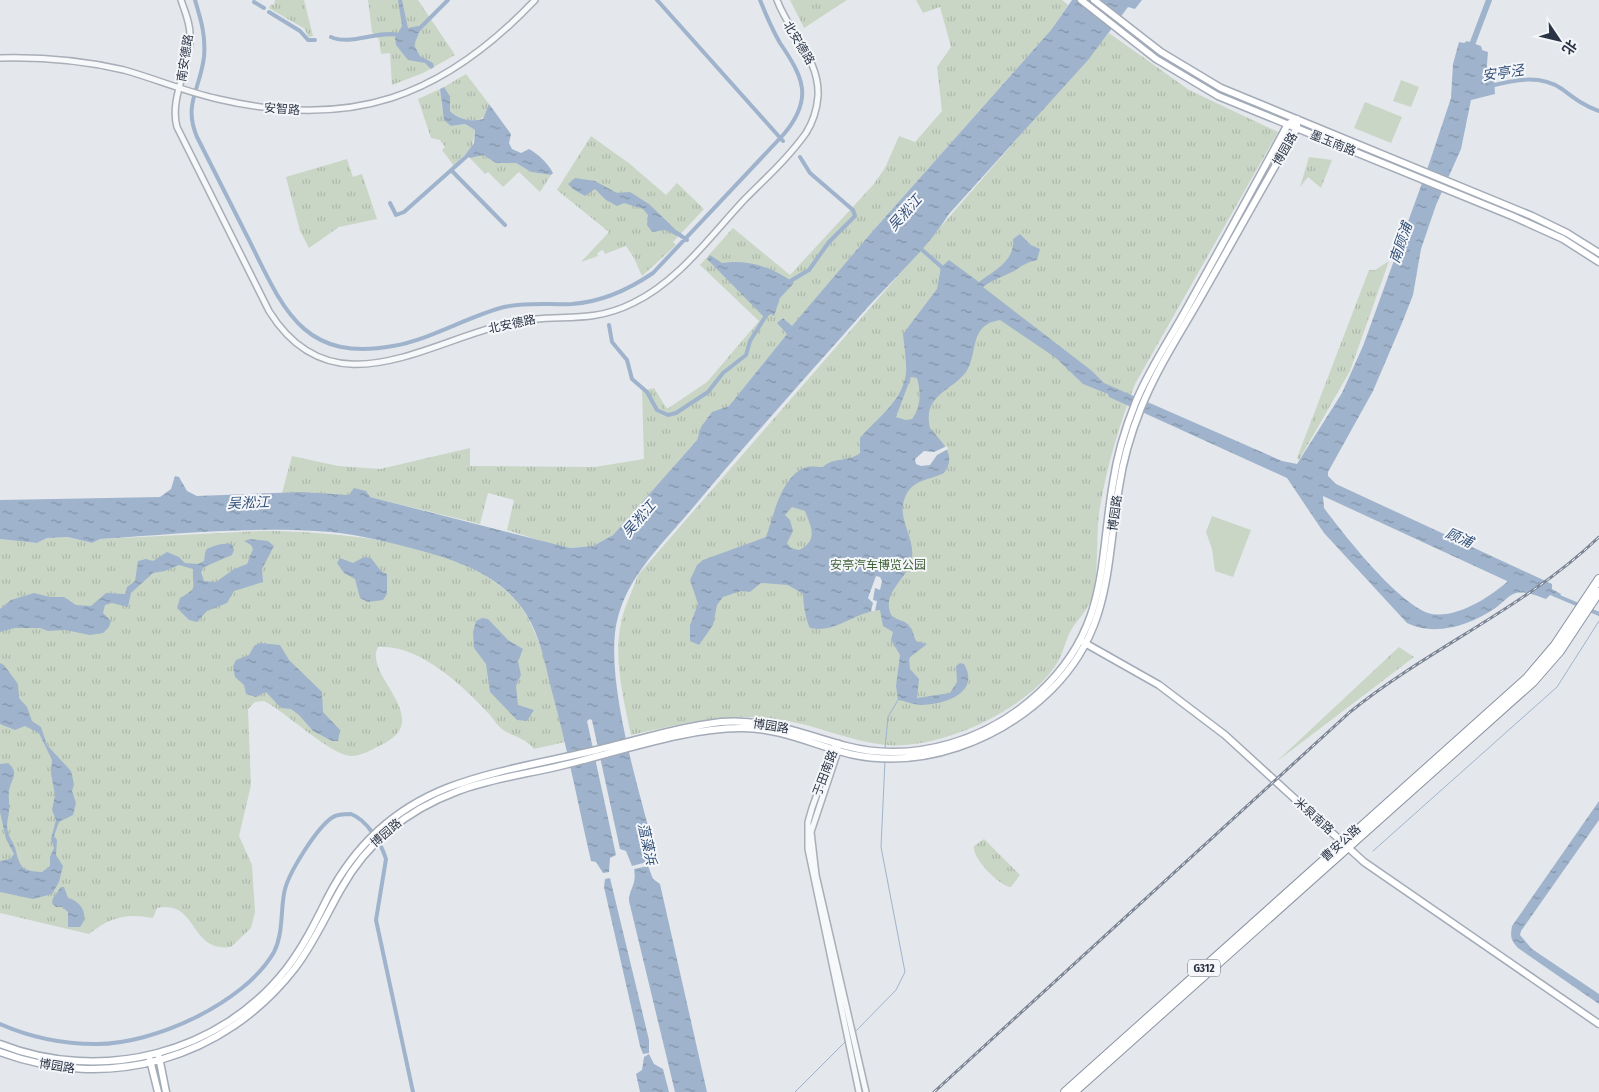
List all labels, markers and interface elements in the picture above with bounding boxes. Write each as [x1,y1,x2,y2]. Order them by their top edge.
north arrow [1534,15,1584,65]
street label: 北安德路 [781,19,817,67]
street label: 南安德路 [174,33,196,83]
text: 北 [1558,37,1580,58]
water label: 安亭泾 [1481,61,1527,84]
street label: 安智路 [264,101,300,117]
street label: 墨玉南路 [1308,128,1358,158]
street label: 博园路 [1270,130,1300,168]
water label: 吴淞江 [885,190,927,234]
water label: 南顾浦 [1386,218,1417,266]
street label: 北安德路 [487,312,537,336]
water label: 吴淞江 [227,494,271,512]
street label: 博园路 [1106,494,1124,532]
water label: 吴淞江 [619,496,661,540]
water label: 顾浦 [1443,525,1477,552]
park label: 安亭汽车博览公园 [830,558,926,572]
street label: 博园路 [752,716,790,736]
street label: 于田南路 [810,748,840,798]
street label: 米泉南路 [1291,795,1337,837]
street label: 博园路 [368,816,404,850]
water label: 蕰藻浜 [634,822,660,867]
street label: 曹安公路 [1318,822,1364,864]
road number: G312 [1188,960,1220,976]
street label: 博园路 [38,1056,76,1076]

